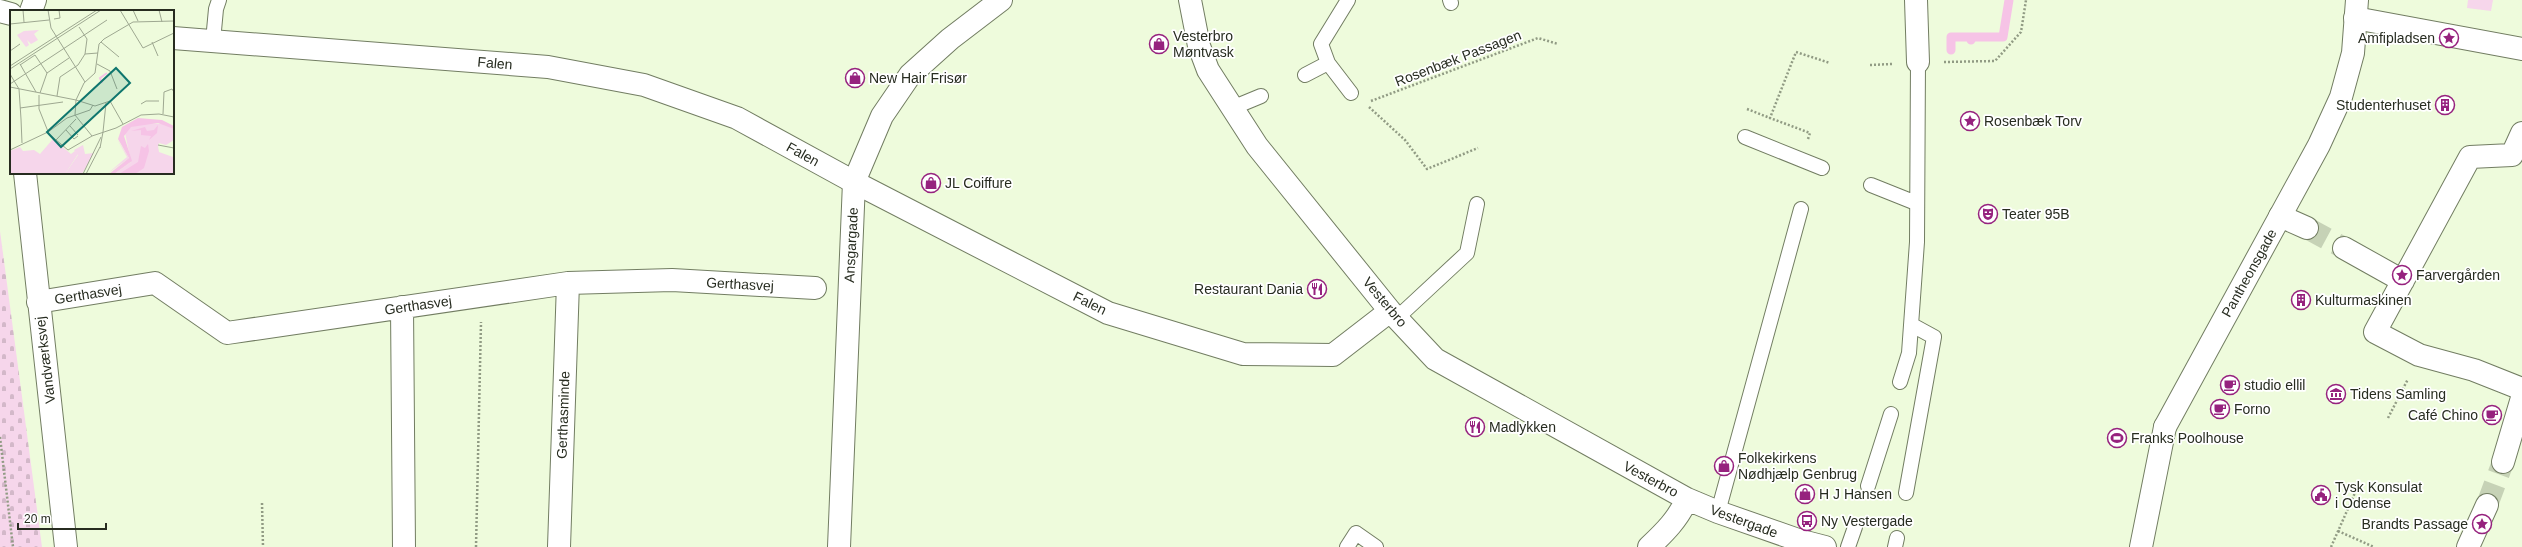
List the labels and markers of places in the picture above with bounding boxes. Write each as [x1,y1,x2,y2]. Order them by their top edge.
place icon: Amfipladsen [2438,27,2460,49]
place label: Vesterbro Møntvask [1173,28,1235,60]
place label: Amfipladsen [2358,30,2435,46]
shop icon: Vesterbro Møntvask [1148,33,1170,55]
shop icon: New Hair Frisør [844,67,866,89]
place label: New Hair Frisør [869,70,967,86]
building icon: Studenterhuset [2434,94,2456,116]
place label: Studenterhuset [2336,97,2431,113]
place icon: Rosenbæk Torv [1959,110,1981,132]
place label: Rosenbæk Torv [1984,113,2082,129]
shop icon: JL Coiffure [920,172,942,194]
place label: JL Coiffure [945,175,1012,191]
theatre icon: Teater 95B [1977,203,1999,225]
place label: Teater 95B [2002,206,2070,222]
place icon: Farvergården [2391,264,2413,286]
place label: Farvergården [2416,267,2500,283]
restaurant icon: Restaurant Dania [1306,278,1328,300]
place label: Restaurant Dania [1194,281,1303,297]
building icon: Kulturmaskinen [2290,289,2312,311]
place label: Kulturmaskinen [2315,292,2412,308]
cafe icon: studio ellil [2219,374,2241,396]
place label: studio ellil [2244,377,2305,393]
museum icon: Tidens Samling [2325,383,2347,405]
place label: Tidens Samling [2350,386,2446,402]
cafe icon: Forno [2209,398,2231,420]
place label: Forno [2234,401,2271,417]
cafe icon: Café Chino [2481,404,2503,426]
place label: Café Chino [2408,407,2478,423]
restaurant icon: Madlykken [1464,416,1486,438]
place label: Madlykken [1489,419,1556,435]
sports icon: Franks Poolhouse [2106,427,2128,449]
place label: Franks Poolhouse [2131,430,2244,446]
place label: Folkekirkens Nødhjælp Genbrug [1738,450,1857,482]
shop icon: Folkekirkens Nødhjælp Genbrug [1713,455,1735,477]
place label: Tysk Konsulat i Odense [2335,479,2422,511]
shop icon: H J Hansen [1794,483,1816,505]
public building icon: Tysk Konsulat i Odense [2310,484,2332,506]
place label: H J Hansen [1819,486,1892,502]
bus stop icon: Ny Vestergade [1796,510,1818,532]
place label: Ny Vestergade [1821,513,1913,529]
place icon: Brandts Passage [2471,513,2493,535]
place label: Brandts Passage [2361,516,2468,532]

